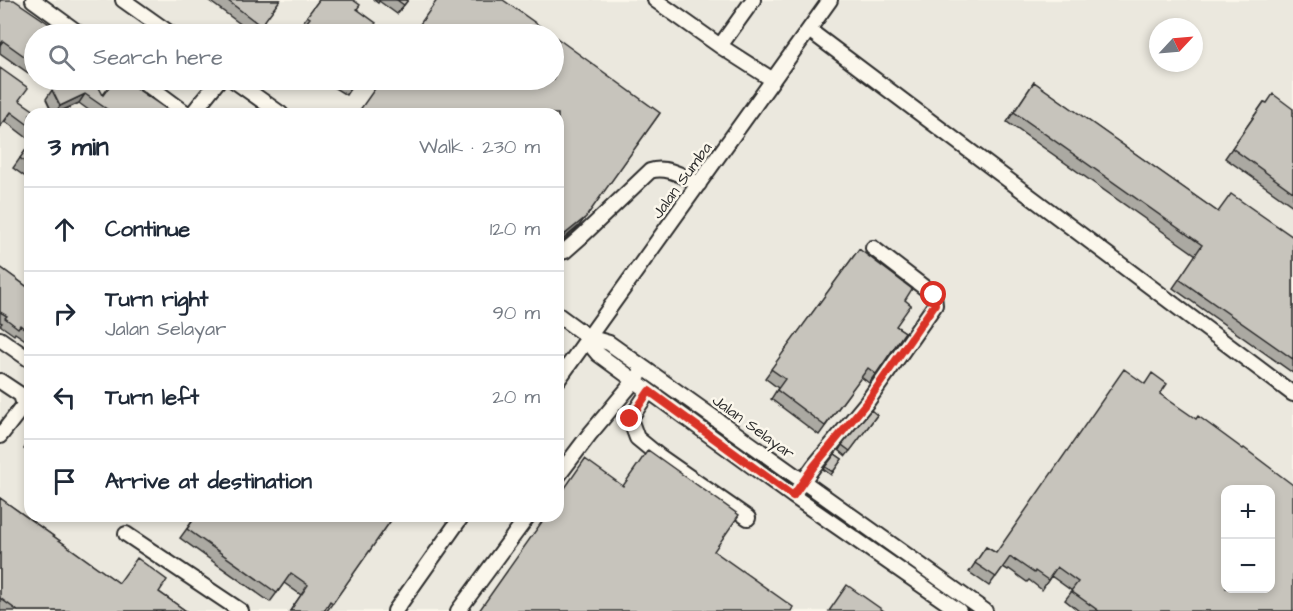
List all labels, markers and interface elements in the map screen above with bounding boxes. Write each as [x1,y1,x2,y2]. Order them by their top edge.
north arrow [1149,18,1203,72]
search box [24,24,564,90]
icon: search [45,41,78,74]
text: Search here [93,42,223,73]
text: 3 min [48,129,109,165]
text: Walk · 230 m [419,133,540,161]
street label: Jalan Sumba [647,138,717,223]
icon: ahead [48,213,81,246]
text: Continue [105,214,190,245]
text: 120 m [490,215,540,243]
route start [920,281,946,307]
text: Turn right [105,284,208,315]
icon: right [48,297,81,330]
text: 90 m [492,299,540,327]
text: Jalan Selayar [105,315,226,343]
icon: left [48,381,81,414]
text: Turn left [105,382,199,413]
text: 20 m [492,383,540,411]
street label: Jalan Selayar [707,389,799,465]
route end [616,405,642,431]
icon: arrive [48,465,81,498]
text: Arrive at destination [105,466,312,497]
map controls [1221,485,1275,593]
button: + [1221,485,1275,539]
button: − [1221,539,1275,593]

